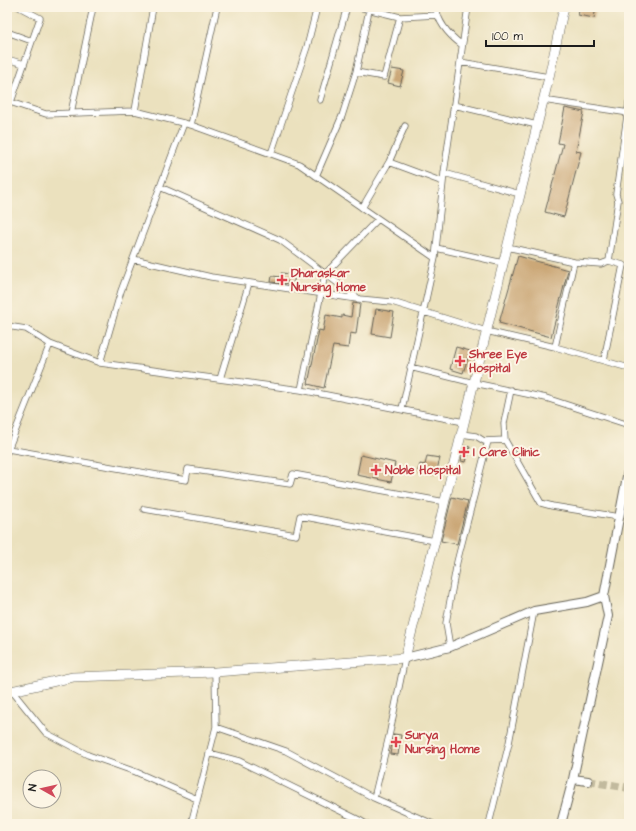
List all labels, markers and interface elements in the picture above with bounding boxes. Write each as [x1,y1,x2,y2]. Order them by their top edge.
scale bar [486,22,594,48]
text: 100 m [492,28,523,45]
place label: Dharaskar Nursing Home [291,265,366,298]
marker: Dharaskar Nursing Home [276,274,288,286]
place label: Shree Eye Hospital [468,346,528,378]
marker: Shree Eye Hospital [454,355,466,367]
place label: I Care Clinic [473,444,540,461]
marker: I Care Clinic [458,446,470,458]
place label: Noble Hospital [385,462,461,480]
marker: Noble Hospital [370,464,382,476]
place label: Surya Nursing Home [404,727,480,760]
marker: Surya Nursing Home [390,736,402,748]
north arrow [22,769,62,809]
text: N [25,783,41,792]

